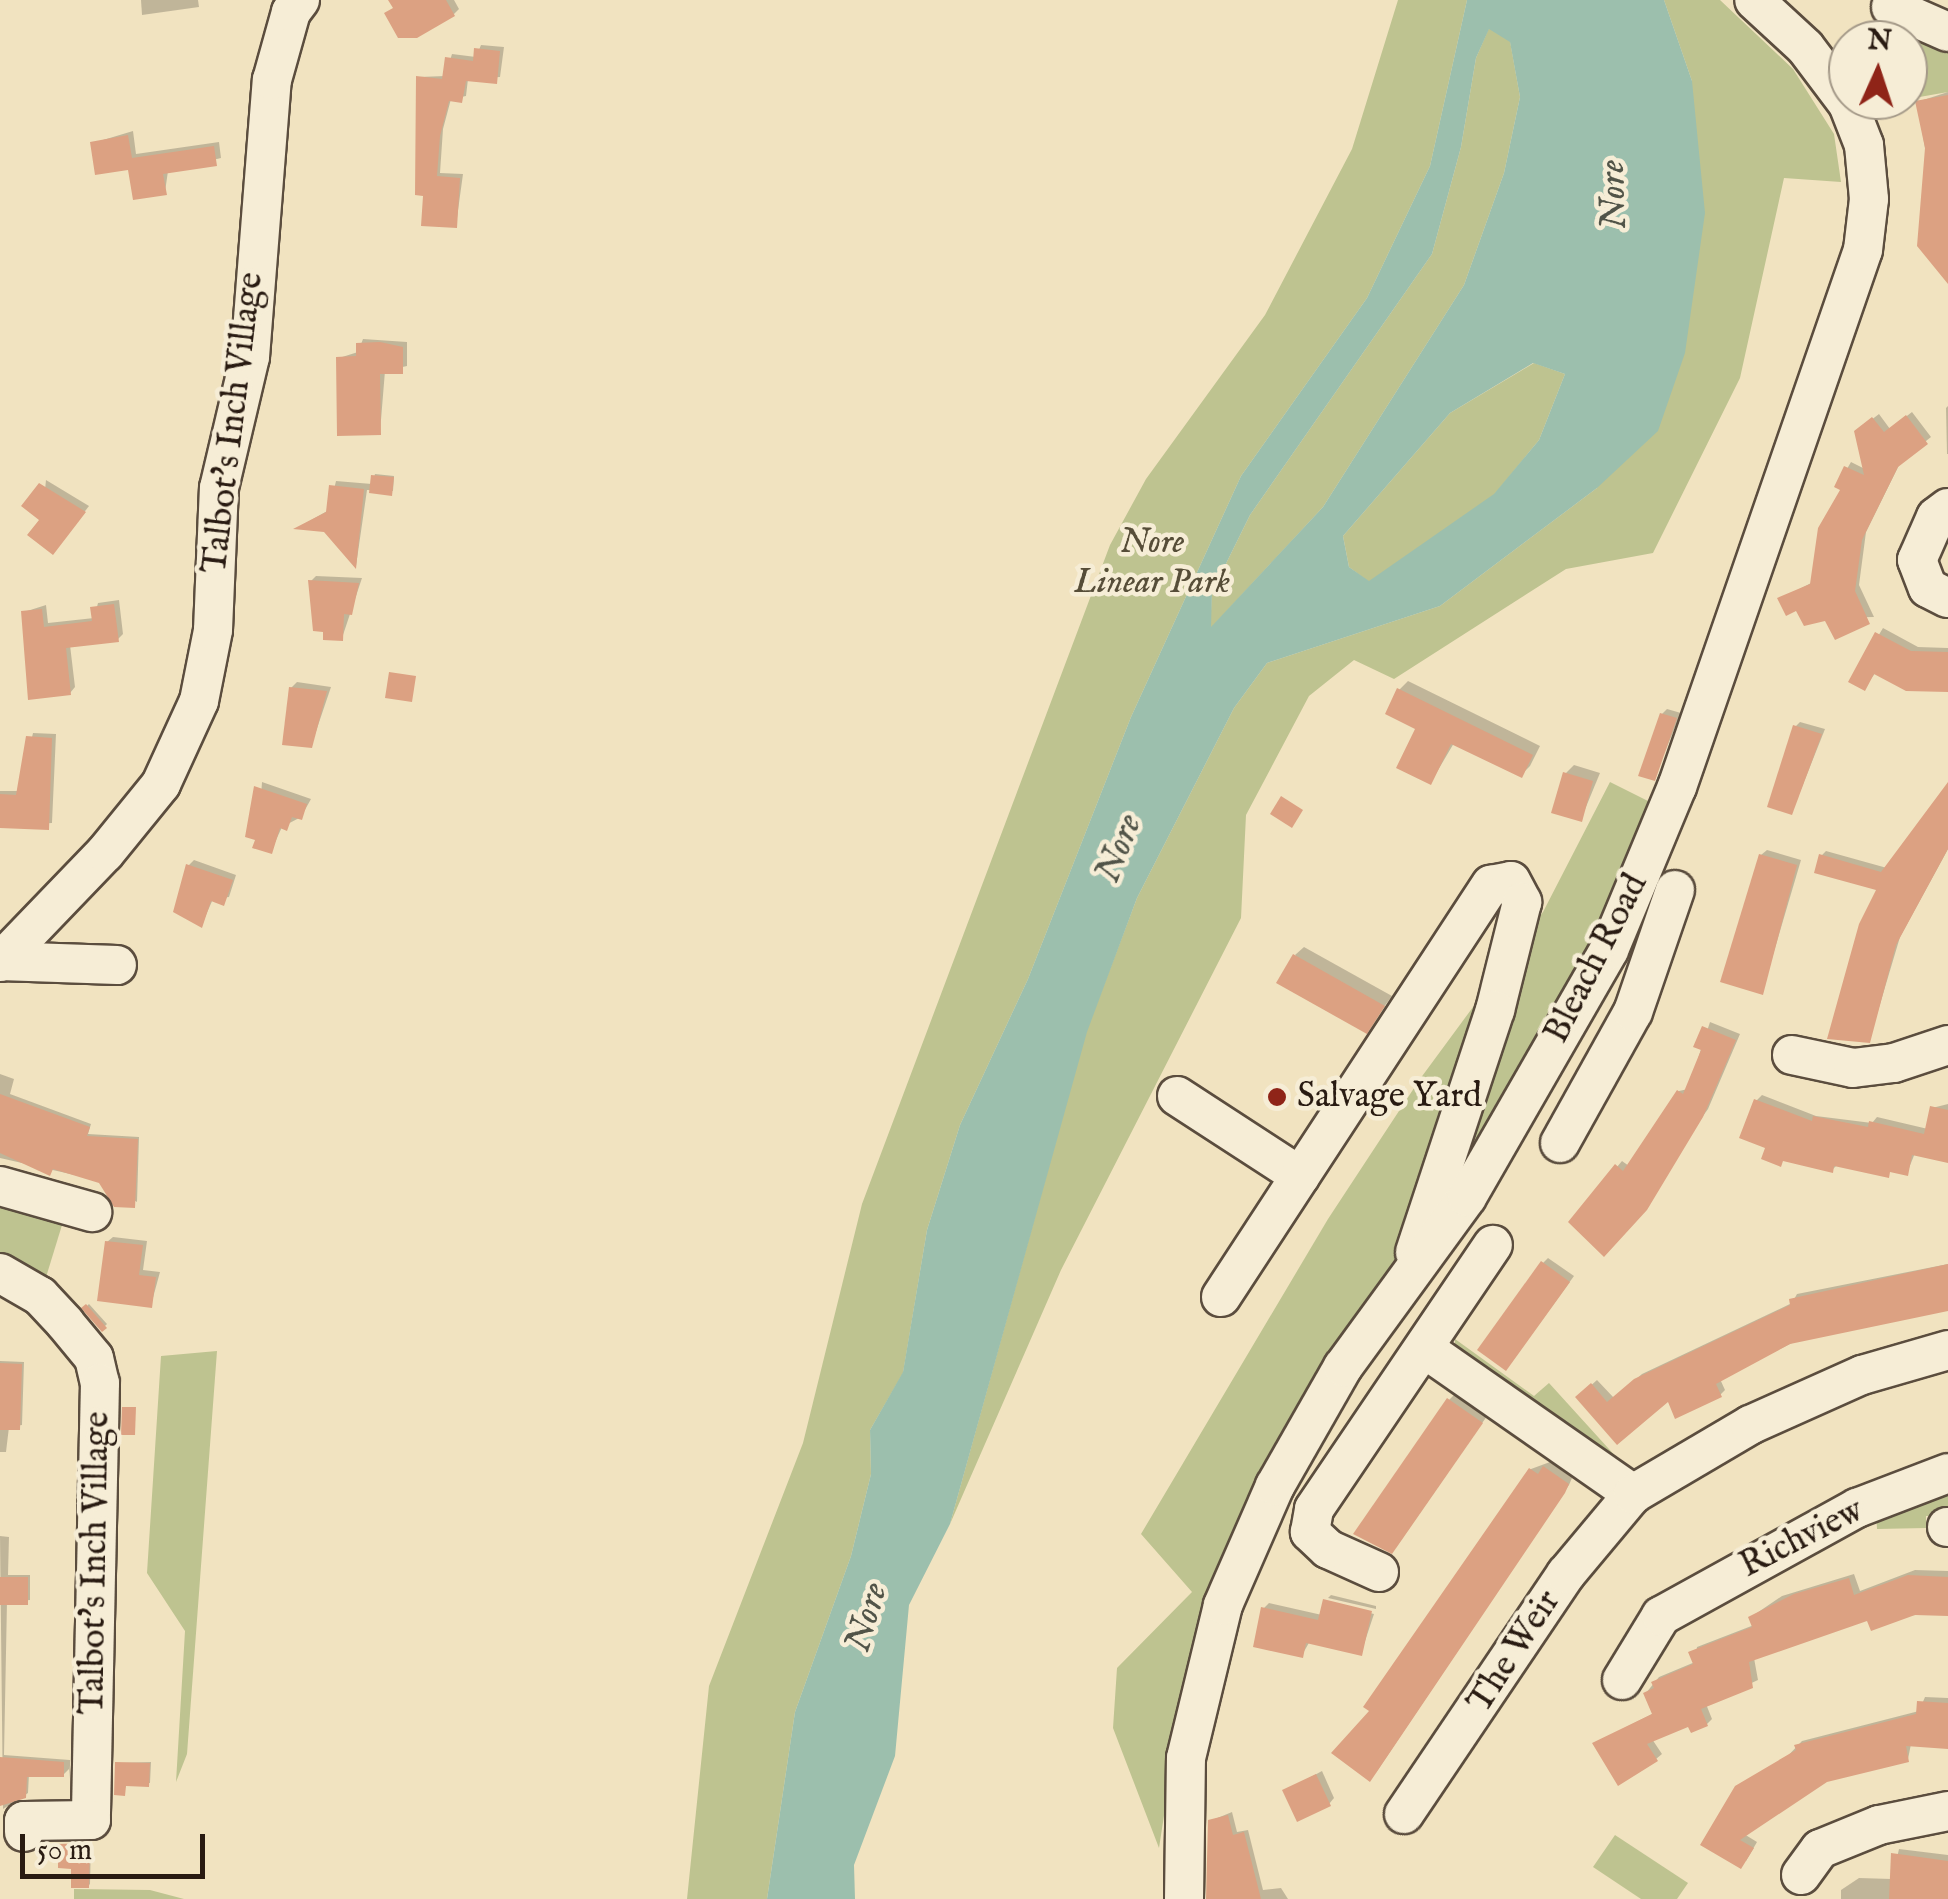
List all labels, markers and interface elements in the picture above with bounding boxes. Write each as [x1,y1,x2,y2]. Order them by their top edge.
north arrow [1828,20,1928,120]
text: N [1866,23,1893,60]
water label: Nore [1591,159,1639,231]
street label: Talbot's Inch Village [195,270,273,576]
park label: Nore Linear Park [1074,522,1230,604]
water label: Nore [1086,808,1154,890]
street label: Bleach Road [1536,867,1658,1051]
place label: Salvage Yard [1297,1076,1482,1118]
marker: Salvage Yard [1266,1086,1288,1108]
street label: Talbot's Inch Village [72,1411,120,1715]
street label: Richview [1733,1490,1871,1588]
water label: Nore [836,1578,900,1658]
street label: The Weir [1460,1583,1570,1721]
scale bar [25,1814,210,1876]
text: 50 m [37,1832,92,1870]

